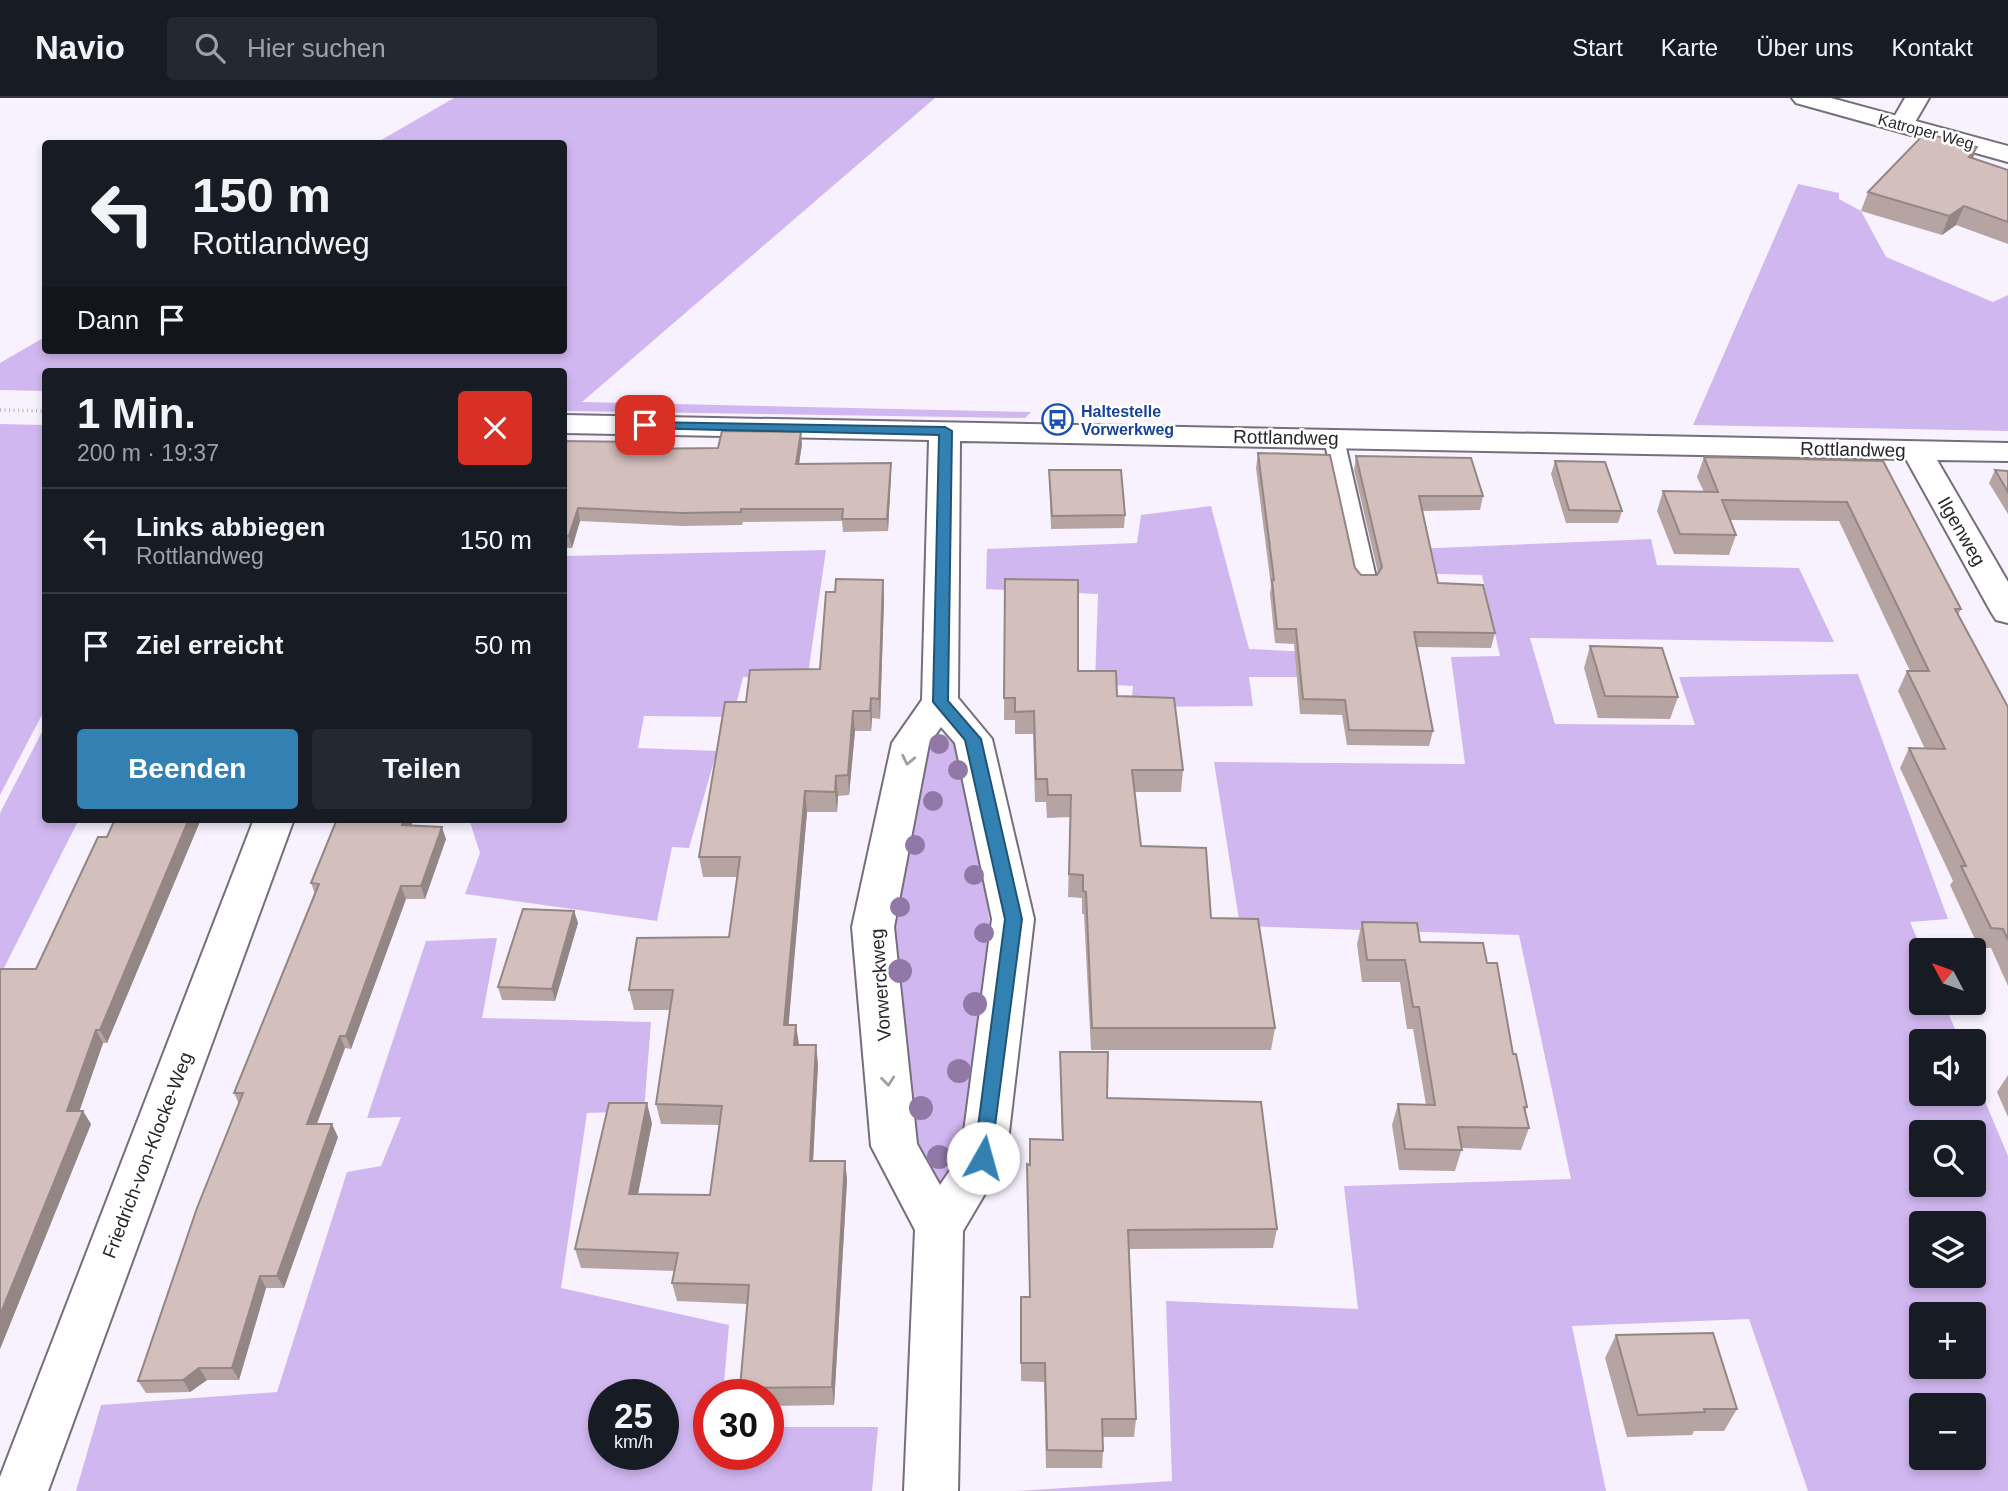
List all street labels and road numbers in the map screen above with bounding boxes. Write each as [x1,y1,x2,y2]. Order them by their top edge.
street label: Katroper Weg [1876,111,1976,152]
street label: Rottlandweg [1233,426,1339,449]
street label: Rottlandweg [1800,438,1906,461]
street label: Ilgenweg [1933,493,1990,569]
street label: Vorwerckweg [866,928,895,1042]
street label: Friedrich-von-Klocke-Weg [98,1049,197,1261]

